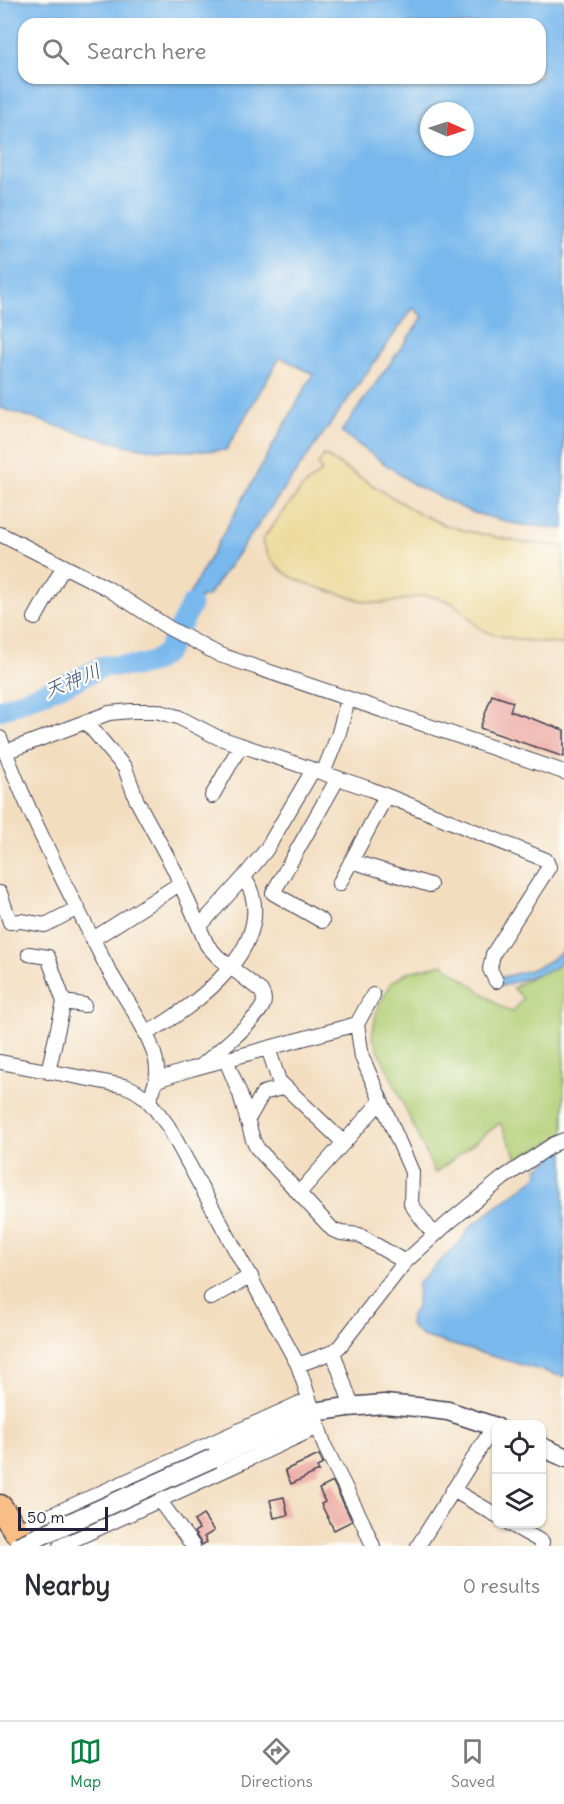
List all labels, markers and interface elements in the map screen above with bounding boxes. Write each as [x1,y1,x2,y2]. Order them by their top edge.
search box [18,18,546,84]
icon: search [39,35,72,68]
text: Search here [87,37,206,65]
north arrow [420,102,474,156]
water label: 天神川 [40,657,104,703]
map controls [492,1420,546,1528]
button: locate [492,1420,546,1474]
button: layers [492,1474,546,1528]
scale bar [18,1504,108,1532]
text: 50 m [27,1507,65,1527]
text: Nearby [24,1569,110,1602]
text: 0 results [463,1573,540,1598]
tab: Map [69,1735,102,1791]
tab: Directions [240,1735,313,1791]
tab: Saved [451,1735,495,1791]

